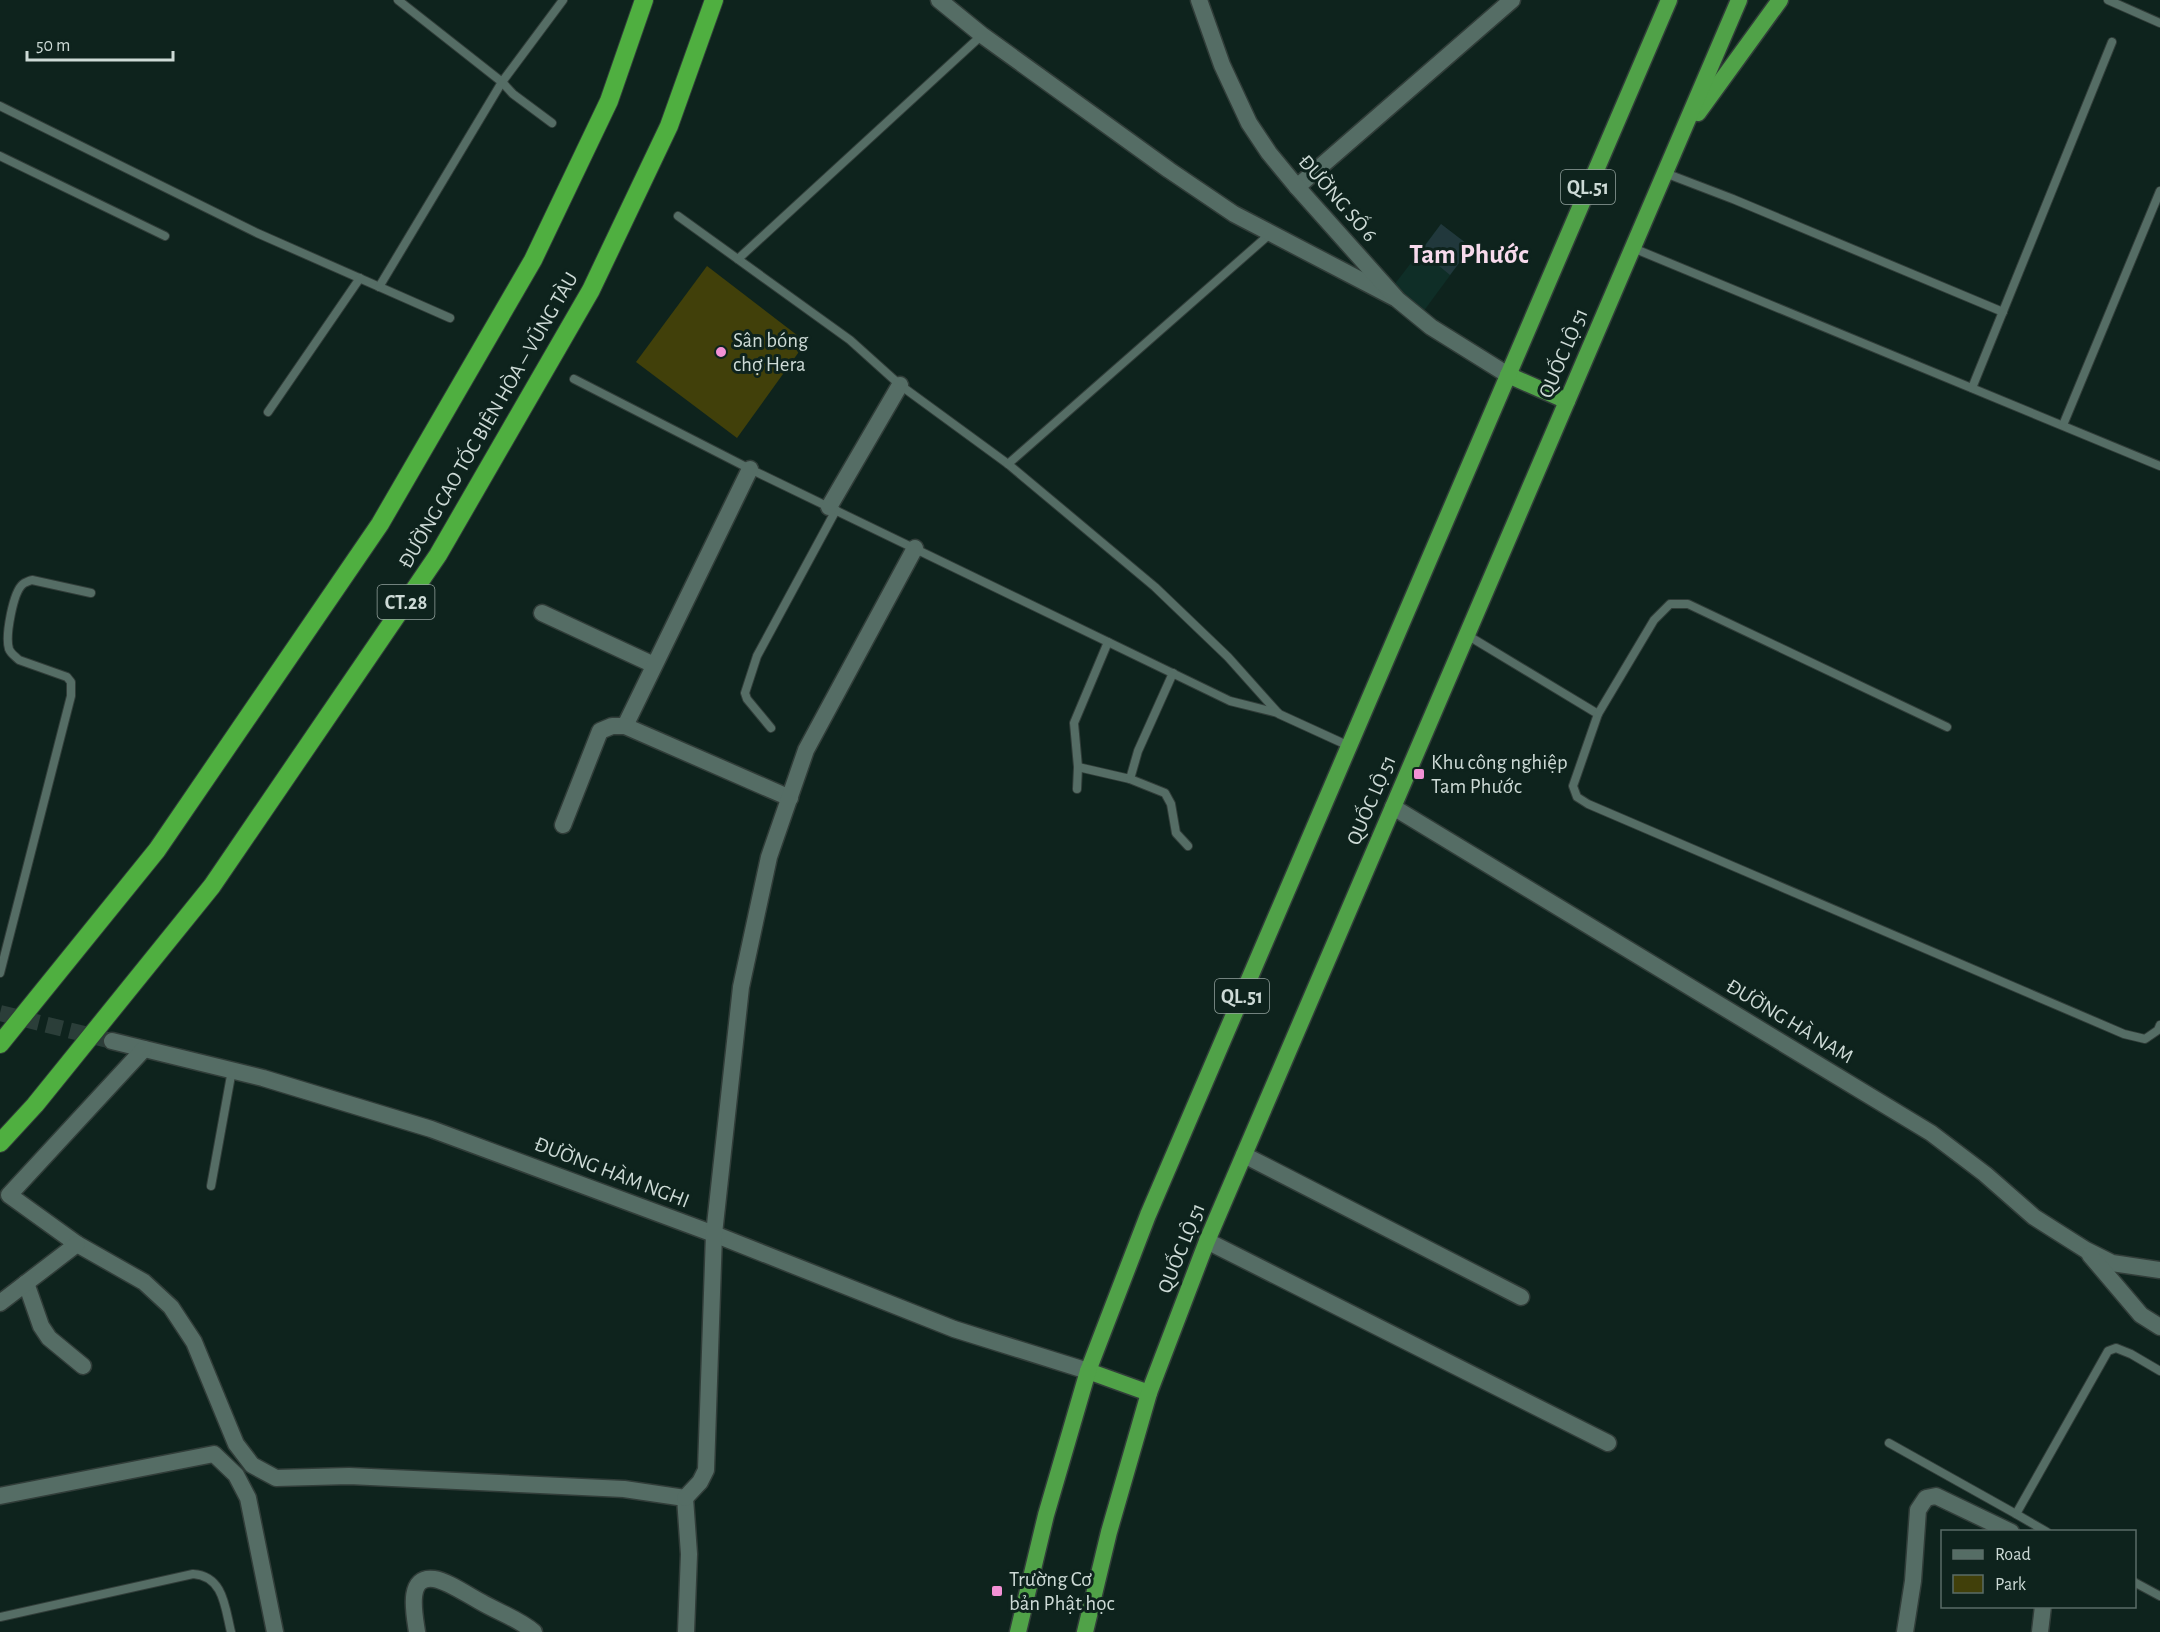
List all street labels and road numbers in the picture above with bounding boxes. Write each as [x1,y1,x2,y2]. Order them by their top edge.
street label: ĐƯỜNG SỐ 6 [1294,148,1384,246]
road number: QL.51 [1561,170,1615,204]
street label: ĐƯỜNG CAO TỐC BIÊN HÒA – VŨNG TÀU [391,267,582,572]
street label: QUỐC LỘ 51 [1532,304,1592,401]
road number: CT.28 [378,585,434,619]
street label: QUỐC LỘ 51 [1340,751,1400,848]
street label: ĐƯỜNG HÀ NAM [1723,974,1858,1068]
road number: QL.51 [1215,979,1269,1013]
street label: ĐƯỜNG HÀM NGHI [531,1131,693,1212]
street label: QUỐC LỘ 51 [1150,1199,1209,1296]

